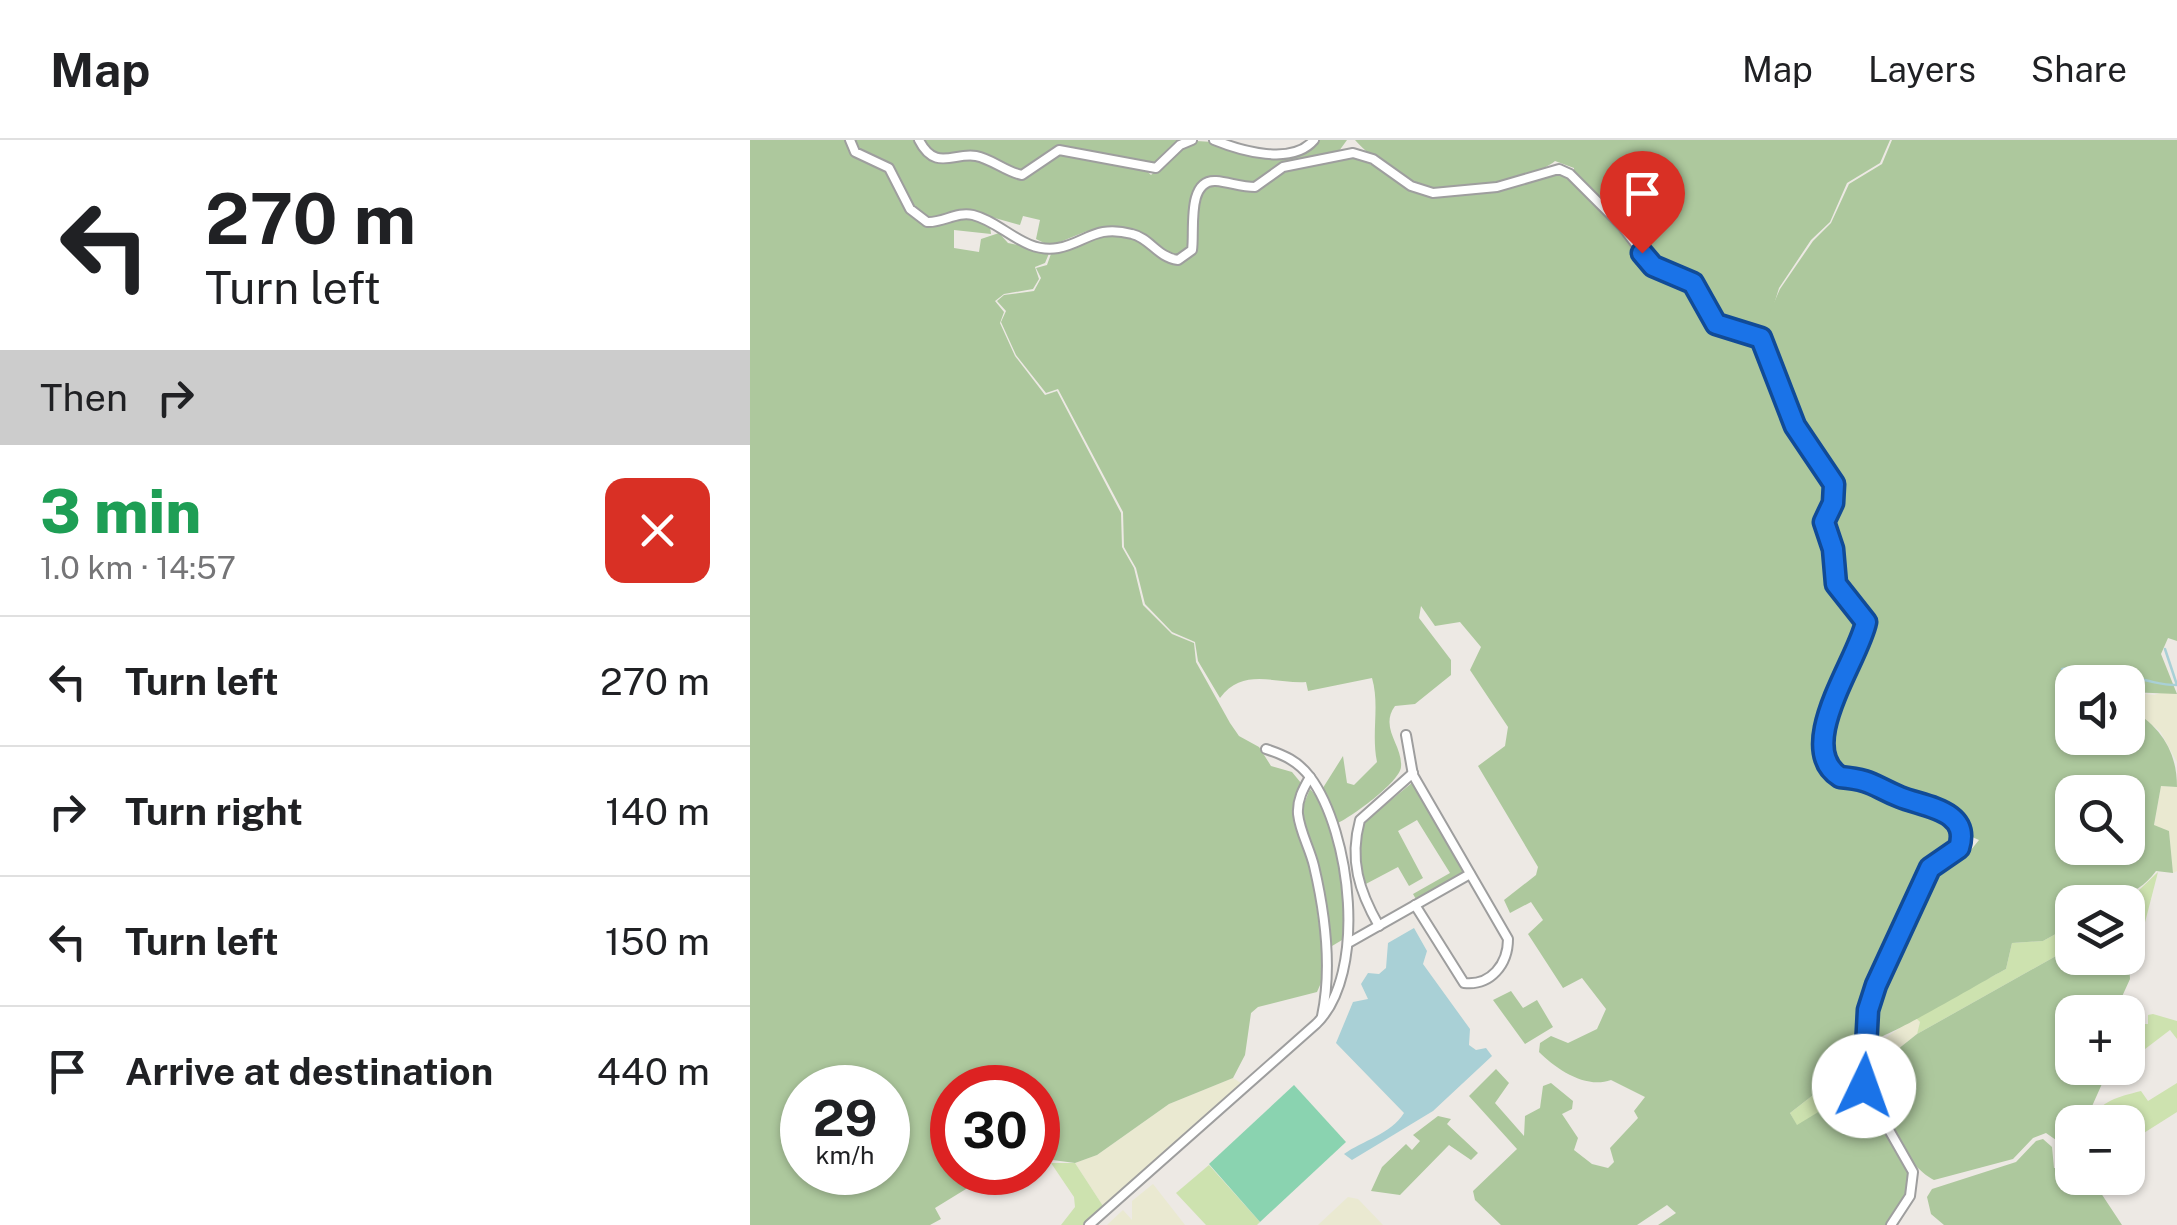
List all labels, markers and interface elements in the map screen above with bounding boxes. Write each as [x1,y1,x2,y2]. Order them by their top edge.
text: Map [50,41,150,98]
text: Map [1742,49,1813,90]
text: Layers [1868,49,1976,90]
text: Share [2031,49,2127,90]
pin [1600,151,1685,254]
icon: arrive [1615,166,1670,221]
text: 270 m [205,177,416,260]
icon: left [40,180,170,310]
text: Turn left [205,261,381,314]
icon: right [148,370,203,425]
text: Then [40,375,128,420]
text: 3 min [40,476,201,547]
button: close [605,478,710,583]
text: 1.0 km · 14:57 [40,549,236,586]
icon: left [40,654,95,709]
text: Turn left [125,659,279,704]
text: 270 m [600,659,710,704]
map controls [2055,665,2145,1195]
button: sound [2055,665,2145,755]
button: search [2055,775,2145,865]
icon: right [40,784,95,839]
text: Turn right [125,789,303,834]
text: 140 m [605,789,710,834]
button: layers [2055,885,2145,975]
icon: left [40,914,95,969]
text: Turn left [125,919,279,964]
text: 150 m [605,919,710,964]
button: + [2055,995,2145,1085]
position arrow [1812,1034,1916,1138]
icon: arrive [40,1044,95,1099]
text: Arrive at destination [125,1049,493,1094]
text: 440 m [597,1049,710,1094]
speed limit sign: 30 [930,1065,1060,1195]
text: 29 [813,1088,877,1147]
button: − [2055,1105,2145,1195]
text: km/h [816,1140,874,1170]

